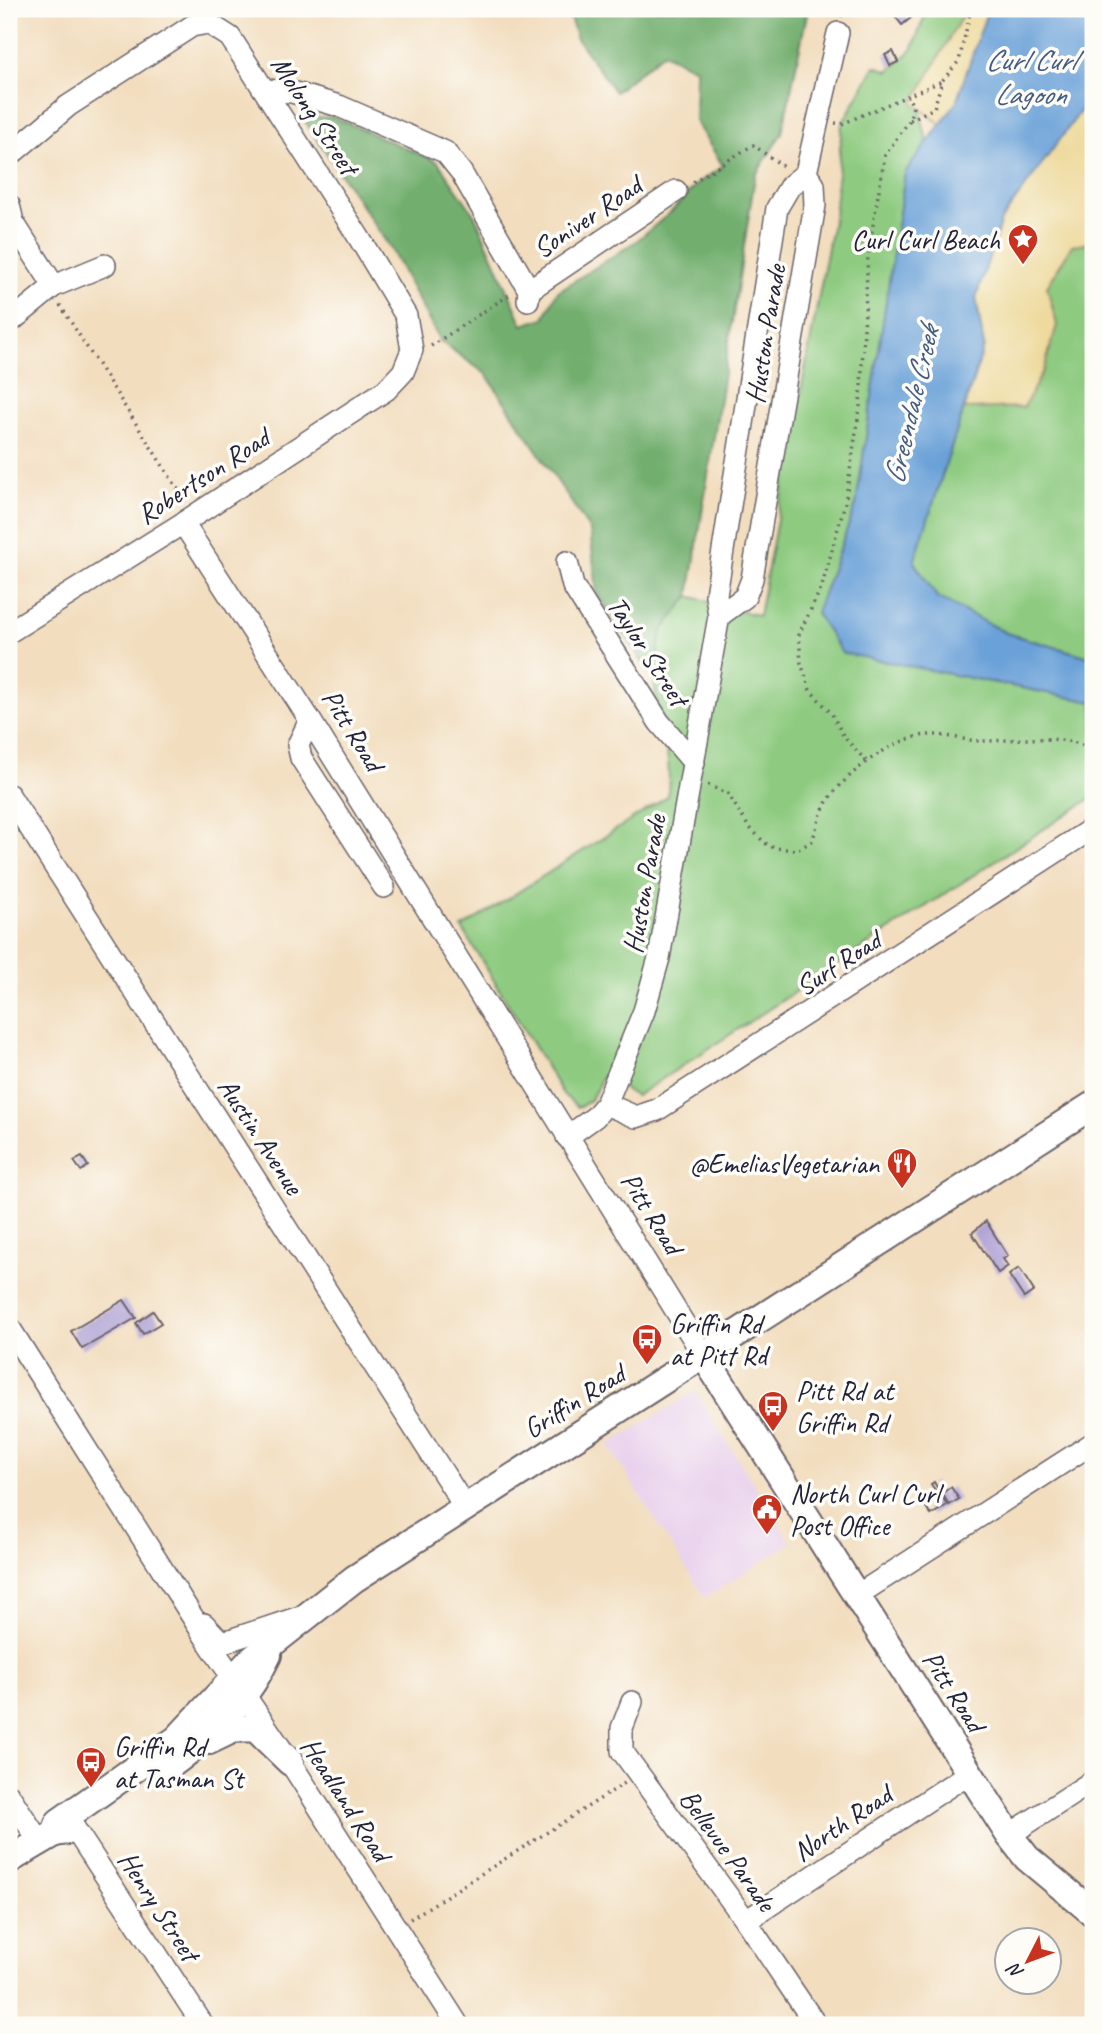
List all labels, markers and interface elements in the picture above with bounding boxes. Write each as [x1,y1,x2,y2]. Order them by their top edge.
water label: Curl Curl Lagoon [985,41,1085,113]
street label: Molong Street [264,49,368,184]
street label: Soniver Road [526,166,651,266]
place label: Curl Curl Beach [851,222,1000,257]
place icon: Curl Curl Beach [1006,222,1040,266]
street label: Huston Parade [737,260,794,406]
water label: Greendale Creek [874,317,949,487]
street label: Robertson Road [130,418,279,532]
street label: Taylor Street [600,589,698,716]
street label: Pitt Road [314,683,394,781]
street label: Huston Parade [615,810,674,956]
street label: Surf Road [789,920,891,1003]
street label: Austin Avenue [210,1071,313,1202]
place label: @EmeliasVegetarian [689,1146,880,1181]
restaurant icon: @EmeliasVegetarian [885,1146,919,1190]
street label: Pitt Road [613,1166,693,1264]
place label: Griffin Rd at Pitt Rd [670,1306,771,1373]
bus stop icon: Griffin Rd at Pitt Rd [630,1322,664,1366]
street label: Griffin Road [517,1354,635,1446]
place label: Pitt Rd at Griffin Rd [796,1373,896,1440]
bus stop icon: Pitt Rd at Griffin Rd [756,1389,790,1433]
place label: North Curl Curl Post Office [790,1476,945,1543]
public building icon: North Curl Curl Post Office [750,1492,784,1536]
street label: Pitt Road [915,1644,995,1742]
place label: Griffin Rd at Tasman St [114,1729,246,1796]
street label: Headland Road [293,1731,401,1871]
bus stop icon: Griffin Rd at Tasman St [74,1745,108,1789]
street label: North Road [786,1775,901,1869]
street label: Bellevue Parade [672,1782,785,1919]
street label: Henry Street [110,1844,210,1971]
north arrow [993,1926,1064,1996]
text: N [1001,1957,1029,1984]

